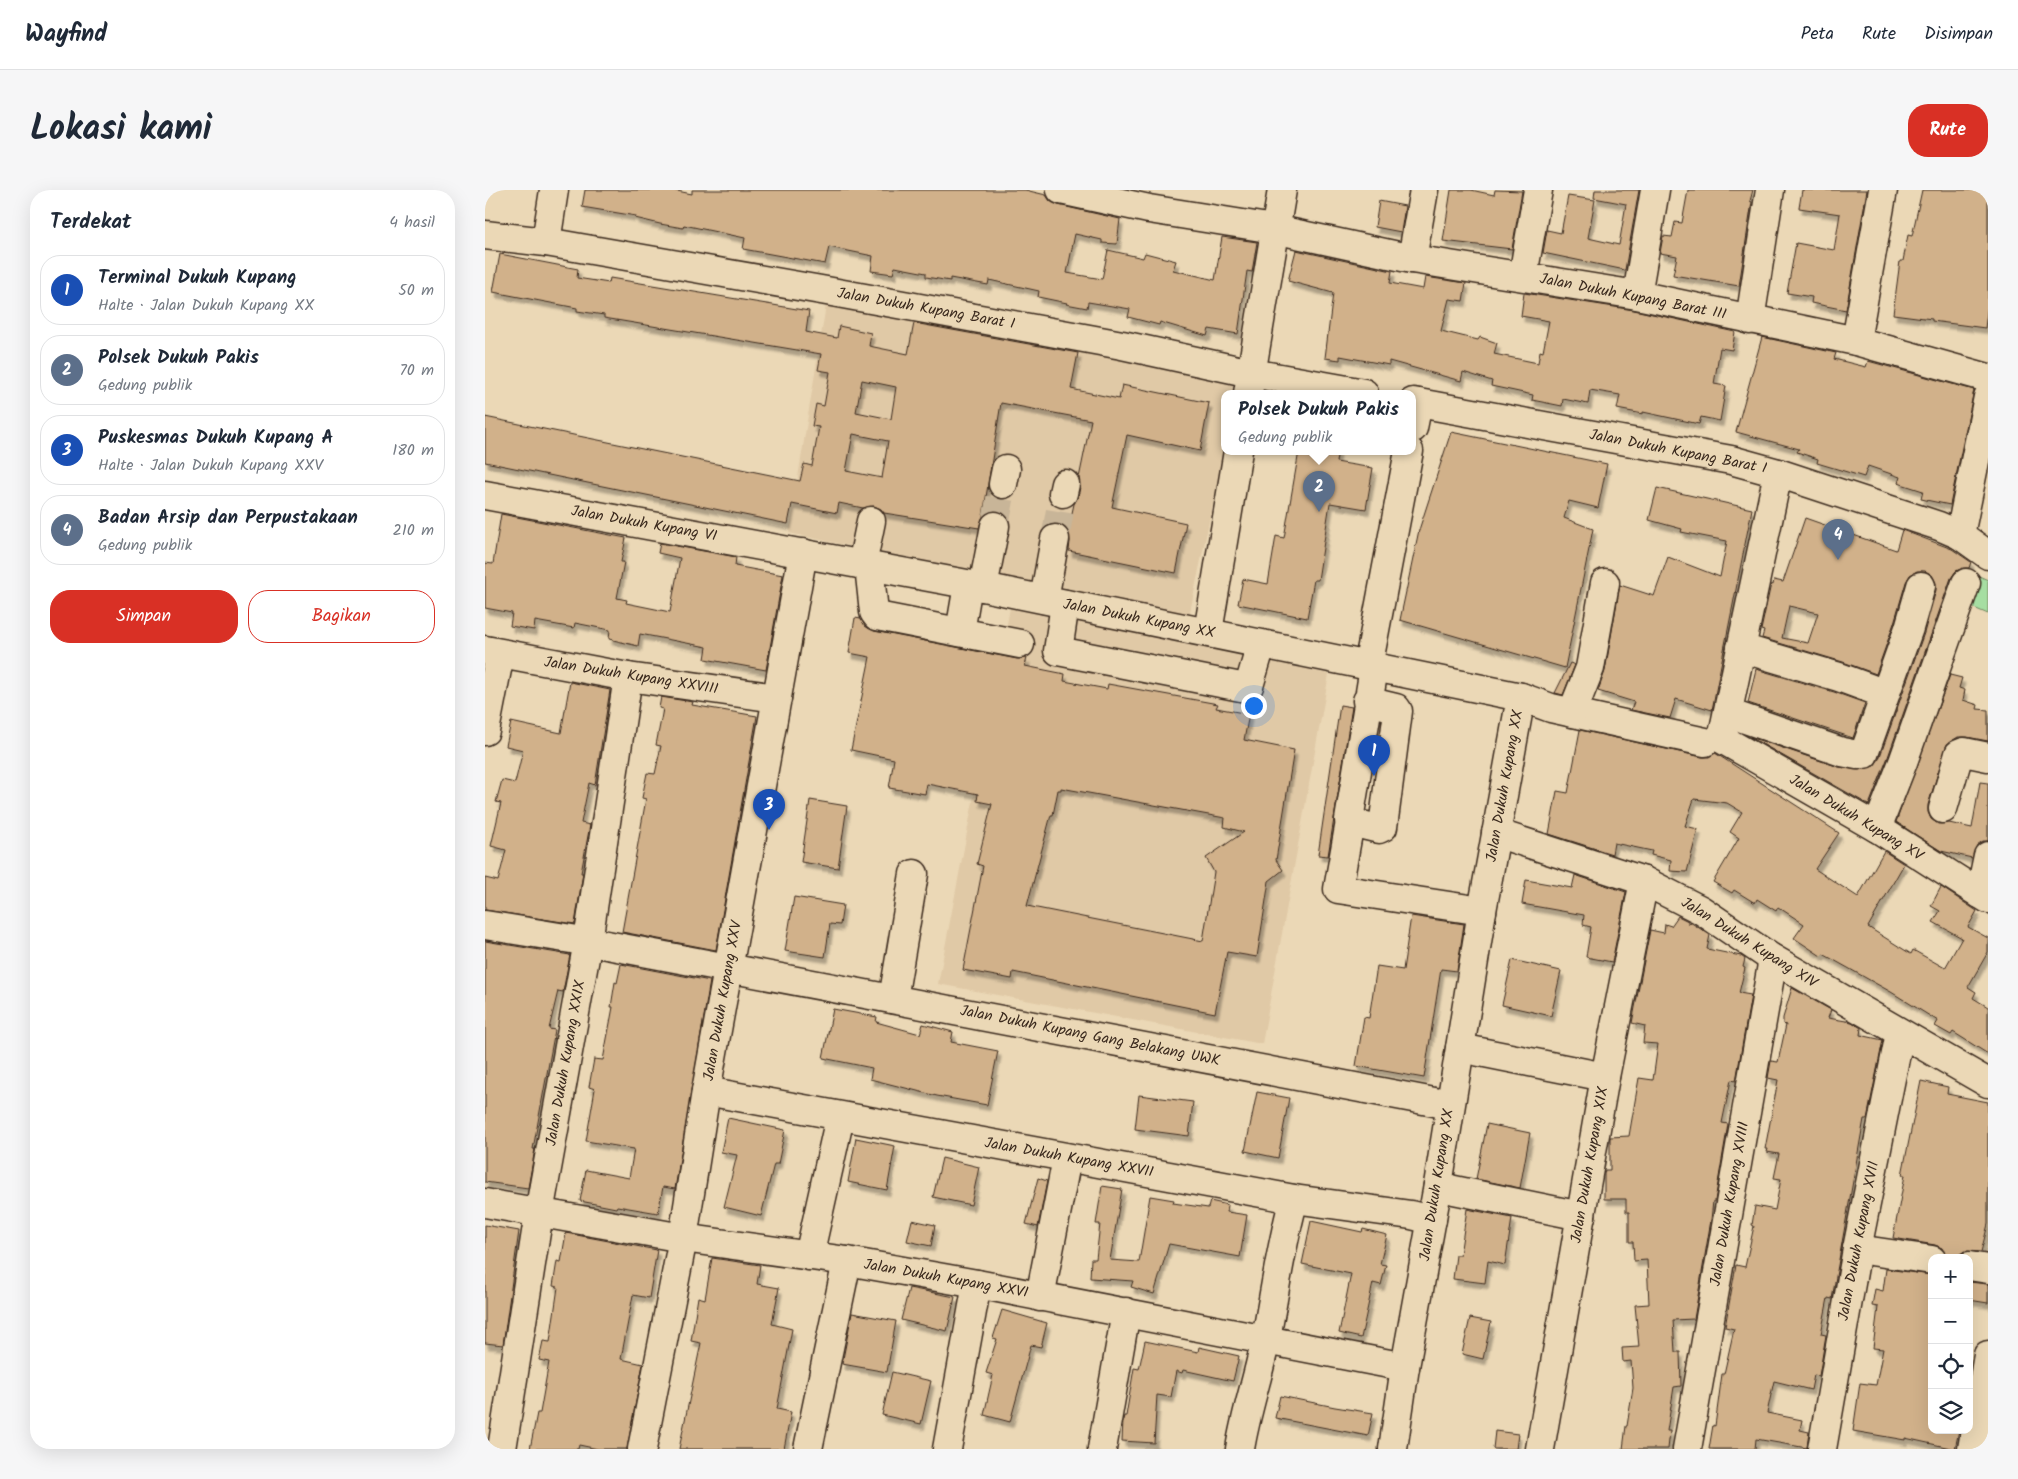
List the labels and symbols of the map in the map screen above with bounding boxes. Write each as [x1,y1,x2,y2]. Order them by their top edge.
street label: Jalan Dukuh Kupang Barat III [1538,267,1729,327]
street label: Jalan Dukuh Kupang Barat I [835,282,1017,337]
street label: Jalan Dukuh Kupang Barat I [1587,423,1769,481]
pin: 2 [1303,471,1335,512]
street label: Jalan Dukuh Kupang VI [569,499,719,549]
pin: 4 [1822,519,1854,560]
street label: Jalan Dukuh Kupang XX [1061,593,1218,646]
street label: Jalan Dukuh Kupang XXVIII [542,650,720,702]
your location [1241,693,1267,719]
street label: Jalan Dukuh Kupang XX [1480,707,1530,864]
pin: 1 [1358,735,1390,776]
street label: Jalan Dukuh Kupang XV [1784,768,1929,868]
pin: 3 [753,789,785,830]
street label: Jalan Dukuh Kupang XIV [1676,891,1823,995]
street label: Jalan Dukuh Kupang XXV [697,918,749,1083]
street label: Jalan Dukuh Kupang XXIX [540,978,593,1148]
street label: Jalan Dukuh Kupang Gang Belakang UWK [958,999,1222,1073]
street label: Jalan Dukuh Kupang XIX [1564,1084,1616,1245]
street label: Jalan Dukuh Kupang XX [1413,1106,1461,1263]
street label: Jalan Dukuh Kupang XVIII [1704,1120,1756,1288]
street label: Jalan Dukuh Kupang XXVII [983,1131,1156,1185]
street label: Jalan Dukuh Kupang XVII [1832,1159,1886,1323]
street label: Jalan Dukuh Kupang XXVI [862,1253,1031,1305]

